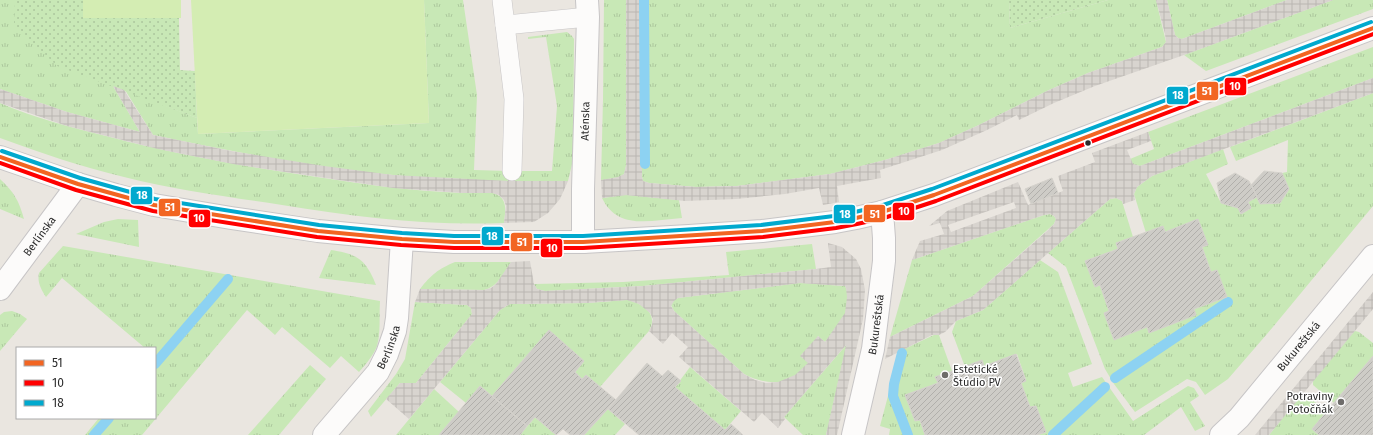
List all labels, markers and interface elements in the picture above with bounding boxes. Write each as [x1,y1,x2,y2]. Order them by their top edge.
line badge: 10 [1224,77,1247,96]
text: 10 [1229,80,1241,93]
line badge: 51 [1196,81,1219,101]
text: 51 [1202,85,1212,98]
line badge: 18 [1166,86,1189,105]
text: 18 [1172,89,1184,102]
street label: Aténska [578,101,592,141]
unlabelled marker [1083,138,1093,148]
line badge: 18 [130,186,153,205]
text: 18 [136,189,148,202]
line badge: 51 [158,198,181,217]
text: 51 [165,201,175,214]
line badge: 10 [892,202,915,221]
line badge: 18 [833,204,856,224]
line badge: 51 [863,204,886,223]
text: 10 [898,205,910,218]
text: 18 [839,208,851,221]
text: 51 [870,208,880,221]
line badge: 10 [188,209,211,228]
text: 10 [193,212,205,225]
street label: Berlínska [20,214,58,258]
line badge: 18 [481,226,504,246]
text: 18 [486,230,498,243]
line badge: 51 [510,232,533,252]
text: 51 [517,236,527,249]
line badge: 10 [540,238,563,258]
text: 10 [546,242,558,255]
street label: Bukureštská [865,294,886,356]
street label: Bukureštská [1274,319,1323,374]
street label: Berlínska [374,324,402,371]
legend [16,347,156,419]
text: 51 [52,356,63,370]
place label: Estetické Štúdio PV [953,363,1002,389]
marker: Estetické Štúdio PV [940,370,950,380]
text: 10 [52,376,64,390]
place label: Potraviny Potočňák [1287,390,1334,416]
text: 18 [52,396,64,410]
marker: Potraviny Potočňák [1336,397,1346,407]

